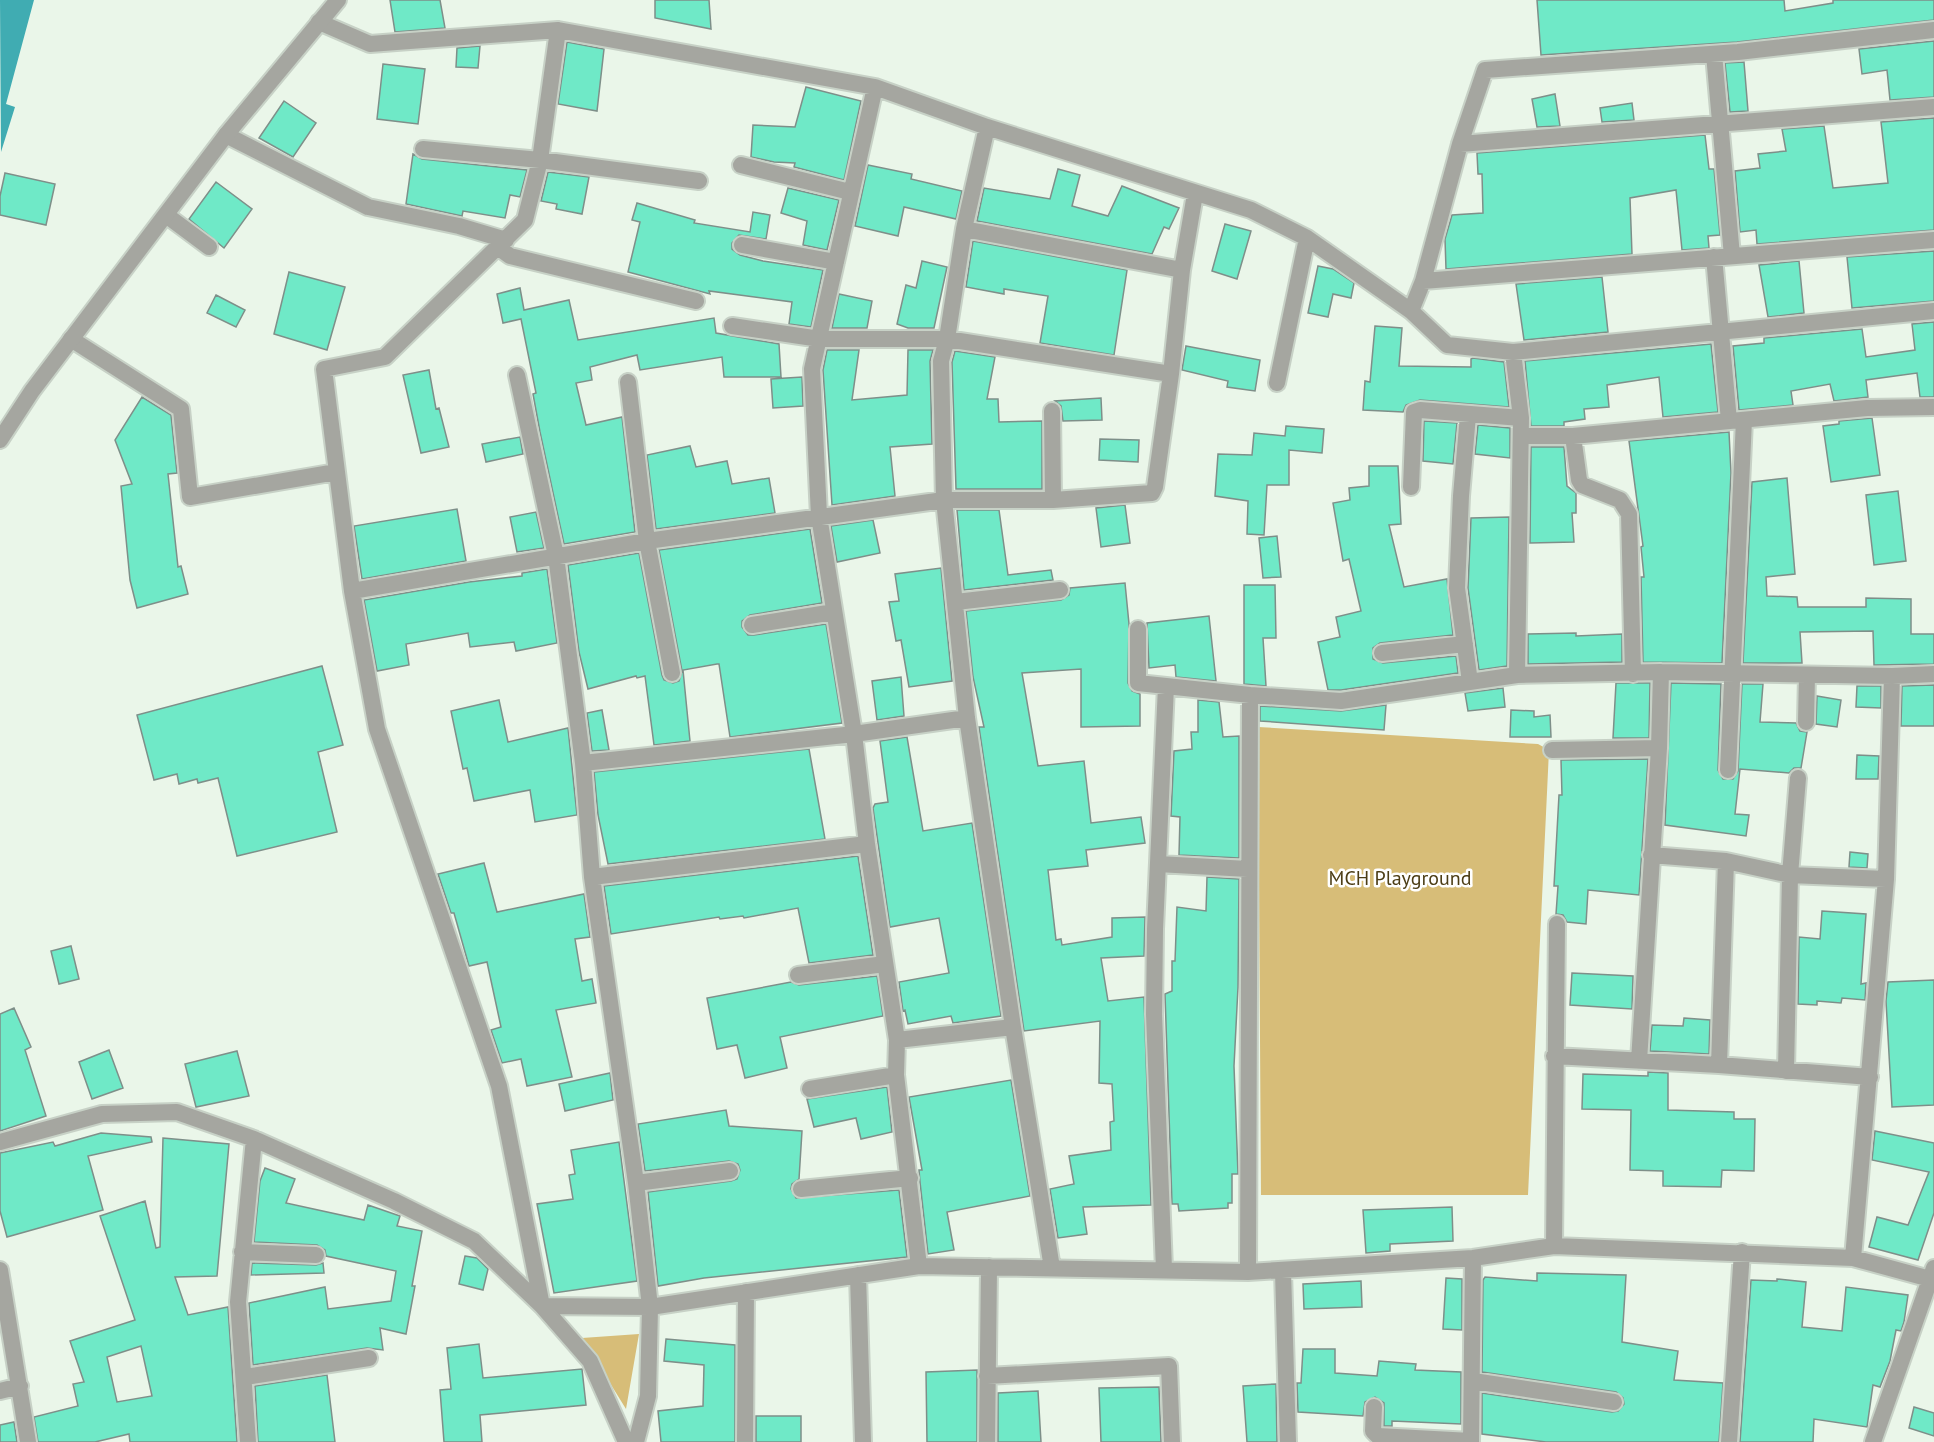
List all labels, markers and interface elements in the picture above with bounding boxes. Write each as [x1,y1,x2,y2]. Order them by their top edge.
park label: MCH Playground [1329,865,1471,891]

